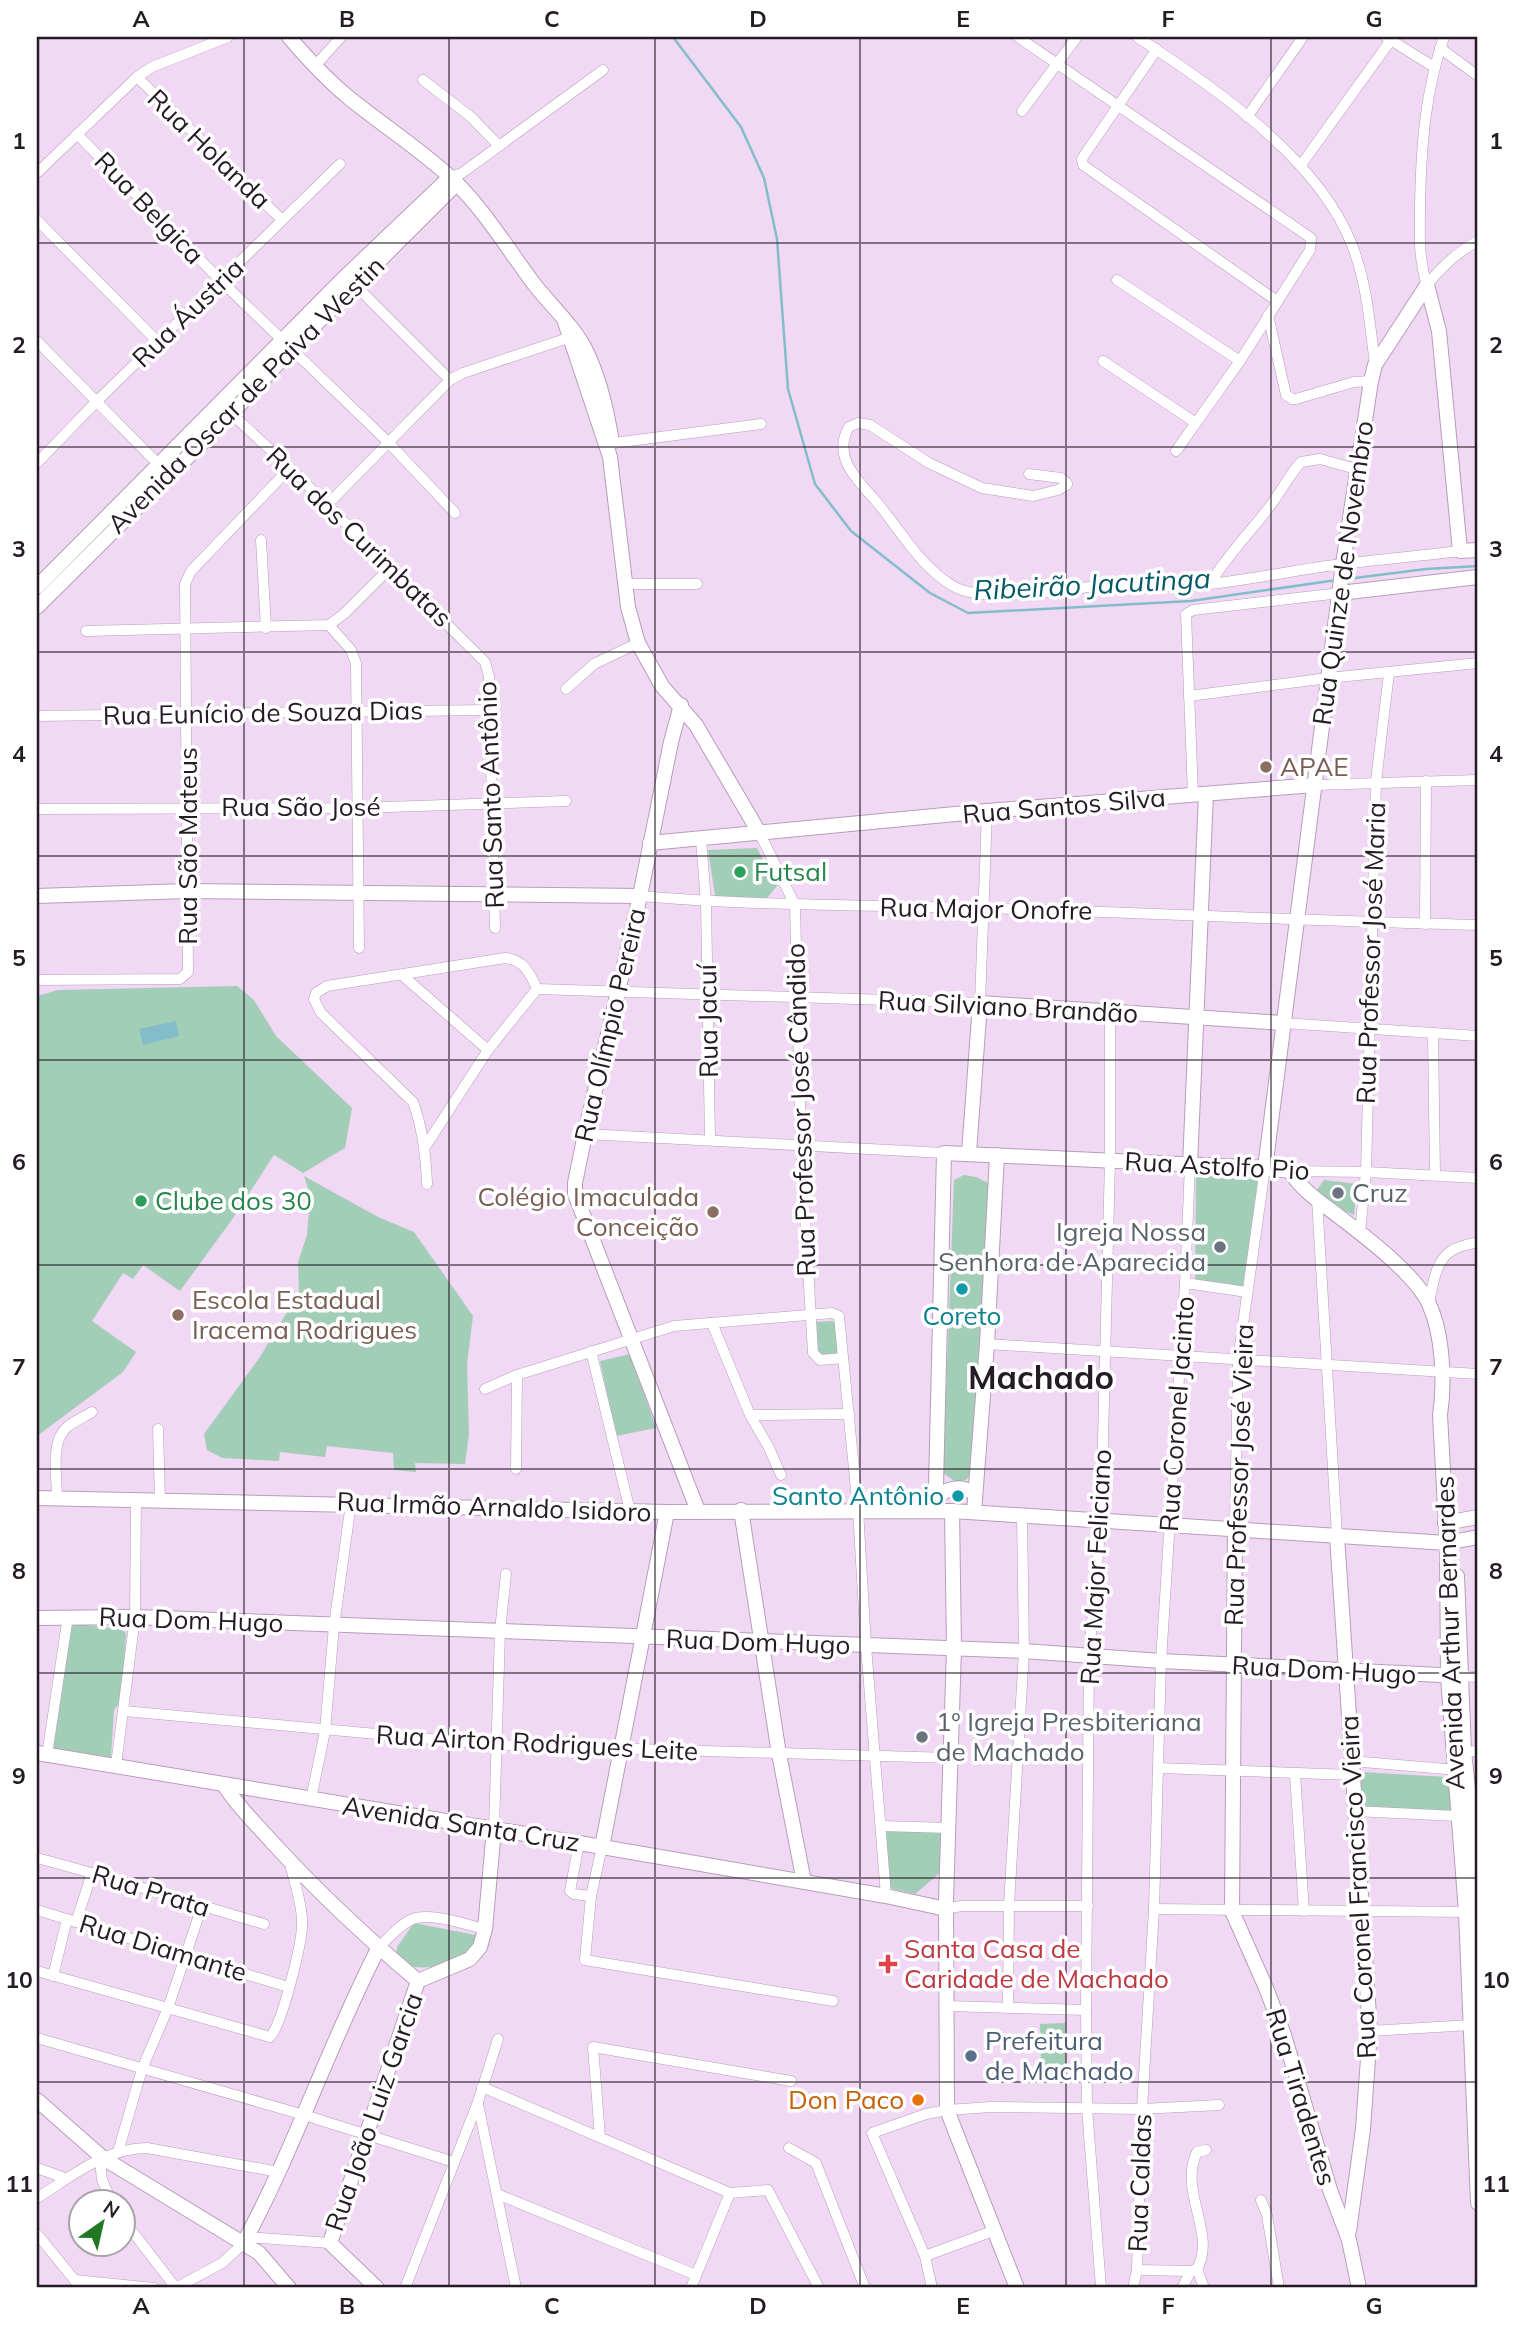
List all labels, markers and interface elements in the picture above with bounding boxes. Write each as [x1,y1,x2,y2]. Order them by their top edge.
text: A [132,4,150,33]
text: B [339,4,355,33]
text: C [544,4,560,33]
text: D [749,4,767,33]
text: E [956,4,970,33]
text: F [1161,4,1175,33]
text: G [1365,4,1383,33]
street label: Rua Holanda [141,82,278,216]
text: 1 [12,126,26,155]
text: 1 [1489,126,1503,155]
street label: Rua Belgica [88,145,211,271]
street label: Avenida Oscar de Paiva Westin [100,249,391,540]
street label: Rua Áustria [125,251,250,374]
text: 2 [12,330,26,359]
text: 2 [1489,330,1503,359]
street label: Rua Quinze de Novembro [1305,419,1380,727]
street label: Rua dos Curimbatas [260,440,459,634]
text: 3 [12,534,26,563]
text: 3 [1489,534,1503,563]
water label: Ribeirão Jacutinga [972,560,1212,607]
street label: Rua Santo Antônio [470,681,511,909]
street label: Rua Eunício de Souza Dias [103,693,423,732]
text: 4 [12,739,26,768]
text: 4 [1489,739,1503,768]
street label: Rua São Mateus [171,747,204,945]
place label: APAE [1280,750,1349,783]
marker: APAE [1258,759,1274,775]
street label: Rua Santos Silva [961,780,1167,831]
street label: Rua São José [221,790,381,823]
street label: Rua Professor José Maria [1349,802,1392,1104]
place label: Futsal [754,855,827,888]
marker: Futsal [732,864,748,880]
street label: Rua Major Onofre [879,890,1093,927]
street label: Rua Olímpio Pereira [567,905,652,1145]
text: 5 [12,943,26,972]
street label: Rua Professor José Cândido [778,943,823,1277]
text: 5 [1489,943,1503,972]
street label: Rua Jacuí [690,962,725,1078]
street label: Rua Silviano Brandão [877,983,1139,1030]
street label: Rua Astolfo Pio [1124,1144,1310,1187]
text: 6 [12,1147,26,1176]
text: 6 [1489,1147,1503,1176]
place label: Cruz [1352,1176,1408,1209]
place label: Colégio Imaculada Conceição [477,1180,699,1243]
place label: Clube dos 30 [155,1184,312,1217]
marker: Cruz [1330,1185,1346,1201]
marker: Clube dos 30 [133,1193,149,1209]
marker: Colégio Imaculada Conceição [705,1204,721,1220]
place label: Igreja Nossa Senhora de Aparecida [938,1215,1206,1278]
marker: Igreja Nossa Senhora de Aparecida [1212,1239,1228,1255]
marker: Coreto [954,1281,970,1297]
place label: Escola Estadual Iracema Rodrigues [192,1283,417,1346]
street label: Rua Coronel Jacinto [1152,1295,1201,1533]
place label: Coreto [923,1299,1001,1332]
marker: Escola Estadual Iracema Rodrigues [170,1307,186,1323]
street label: Rua Professor José Vieira [1217,1323,1260,1627]
text: 7 [12,1352,26,1381]
text: 7 [1489,1352,1503,1381]
district label: Machado [968,1356,1114,1397]
street label: Rua Major Feliciano [1073,1448,1118,1686]
street label: Avenida Arthur Bernardes [1428,1475,1471,1791]
place label: Santo Antônio [772,1479,944,1512]
street label: Rua Irmão Arnaldo Isidoro [336,1485,652,1528]
marker: Santo Antônio [950,1488,966,1504]
text: 8 [12,1556,26,1585]
text: 8 [1489,1556,1503,1585]
street label: Rua Dom Hugo [98,1600,284,1639]
street label: Rua Dom Hugo [665,1622,851,1661]
street label: Rua Dom Hugo [1231,1648,1417,1691]
place label: 1º Igreja Presbiteriana de Machado [936,1705,1202,1768]
street label: Rua Coronel Francisco Vieira [1332,1714,1383,2060]
street label: Rua Airton Rodrigues Leite [375,1718,699,1767]
marker: 1º Igreja Presbiteriana de Machado [914,1729,930,1745]
text: 9 [12,1761,26,1790]
text: 9 [1489,1761,1503,1790]
street label: Avenida Santa Cruz [340,1788,582,1859]
street label: Rua Prata [88,1857,214,1924]
street label: Rua Diamante [75,1906,251,1989]
place label: Santa Casa de Caridade de Machado [904,1932,1169,1995]
marker: Santa Casa de Caridade de Machado [878,1954,898,1974]
text: 10 [5,1965,33,1994]
text: 10 [1482,1965,1510,1994]
street label: Rua João Luiz Garcia [317,1988,430,2235]
street label: Rua Tiradentes [1259,2004,1344,2189]
place label: Prefeitura de Machado [985,2024,1134,2087]
marker: Prefeitura de Machado [963,2048,979,2064]
place label: Don Paco [788,2083,904,2116]
marker: Don Paco [910,2092,926,2108]
street label: Rua Caldas [1121,2113,1158,2253]
text: 11 [5,2169,33,2198]
text: 11 [1482,2169,1510,2198]
north arrow [66,2188,136,2258]
text: N [99,2195,124,2223]
text: A [132,2291,150,2320]
text: B [339,2291,355,2320]
text: C [544,2291,560,2320]
text: D [749,2291,767,2320]
text: E [956,2291,970,2320]
text: F [1161,2291,1175,2320]
text: G [1365,2291,1383,2320]

